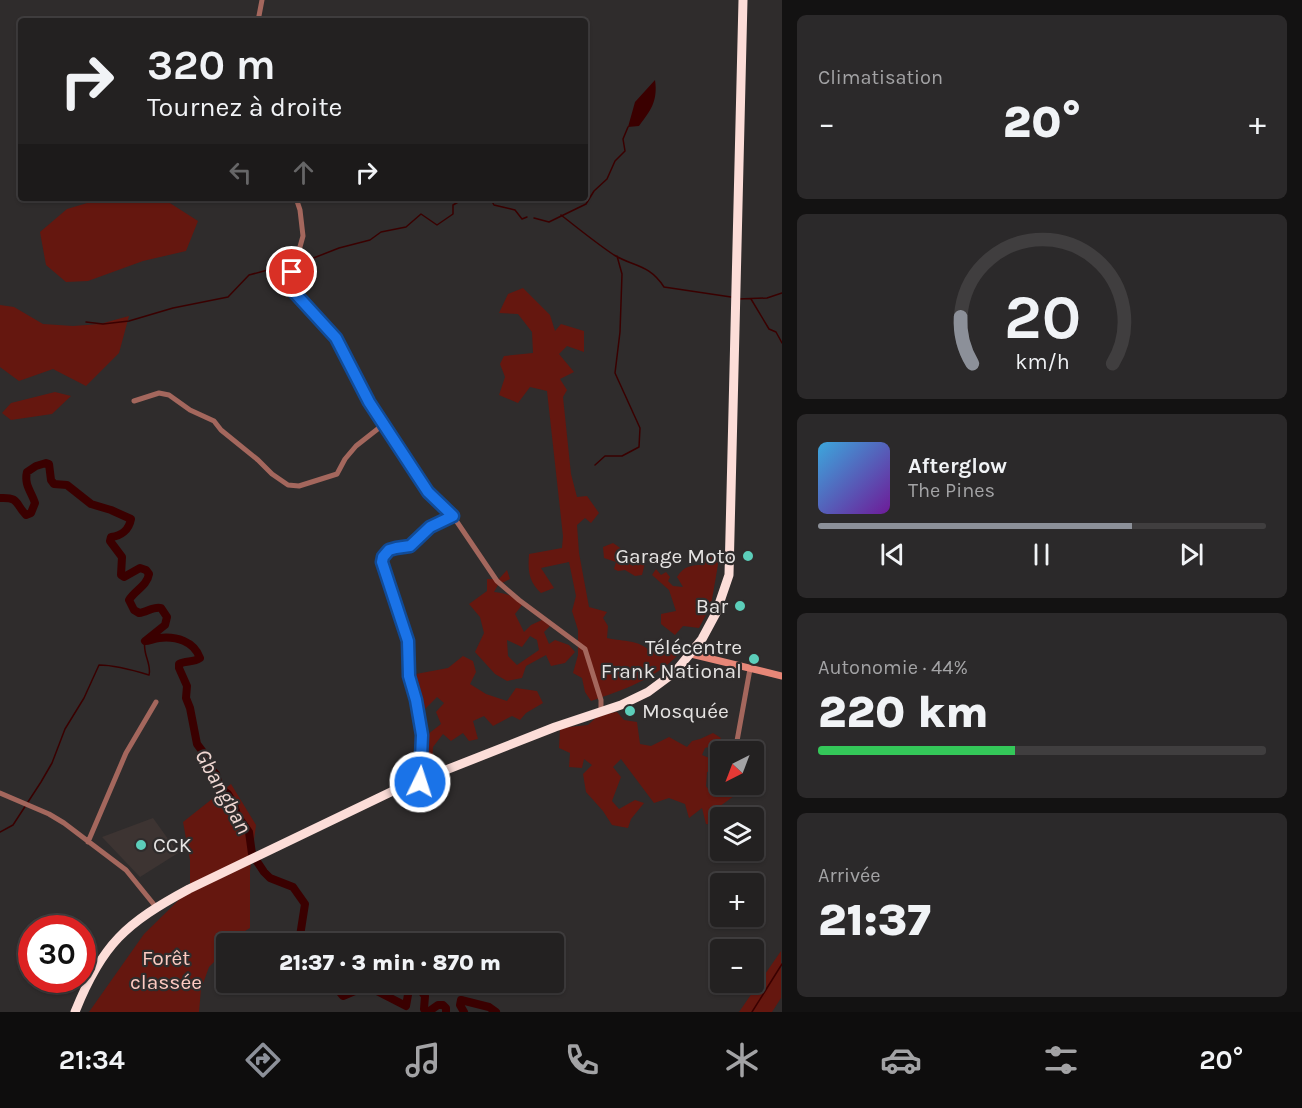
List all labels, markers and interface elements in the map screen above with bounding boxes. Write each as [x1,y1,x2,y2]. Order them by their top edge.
text: 320 m [147,40,276,90]
icon: right [48,42,126,120]
text: Climatisation [818,66,943,89]
text: Tournez à droite [147,91,342,123]
text: 20° [1003,96,1081,148]
text: − [818,104,835,142]
text: + [1249,104,1266,142]
icon: left [224,156,257,189]
icon: ahead [287,156,320,189]
icon: right [350,156,383,189]
pin [266,246,317,297]
icon: arrive [275,255,308,288]
text: 20 [1003,281,1081,354]
text: km/h [1015,349,1069,374]
text: Afterglow [908,453,1007,479]
text: The Pines [908,479,995,502]
icon: previous [876,538,909,571]
icon: pause [1025,538,1058,571]
icon: next [1175,538,1208,571]
place label: Garage Moto [616,544,736,568]
marker: Garage Moto [741,549,755,563]
place label: Bar [696,594,728,618]
marker: Bar [733,599,747,613]
place label: Télécentre Frank National [601,635,742,683]
marker: Télécentre Frank National [747,652,761,666]
text: Autonomie · 44% [818,656,968,679]
text: 220 km [818,686,989,738]
place label: Mosquée [642,699,729,723]
marker: Mosquée [623,704,637,718]
north arrow [710,741,764,795]
map controls [710,741,764,993]
water label: Gbangban [189,744,257,839]
position arrow [388,750,452,814]
button: layers [710,807,764,861]
place label: CCK [153,833,192,857]
marker: CCK [134,838,148,852]
text: Arrivée [818,864,881,887]
button: + [710,873,764,927]
text: 21:37 [818,894,931,946]
speed limit sign: 30 [18,915,96,993]
button: − [710,939,764,993]
park label: Forêt classée [130,946,202,994]
text: 21:37 · 3 min · 870 m [279,950,501,976]
icon: directions [242,1039,284,1081]
icon: music [402,1039,444,1081]
icon: phone [561,1039,603,1081]
icon: climate [721,1039,763,1081]
icon: car [880,1039,922,1081]
icon: filters [1040,1039,1082,1081]
text: 21:34 [59,1044,125,1076]
text: 20° [1199,1044,1243,1076]

